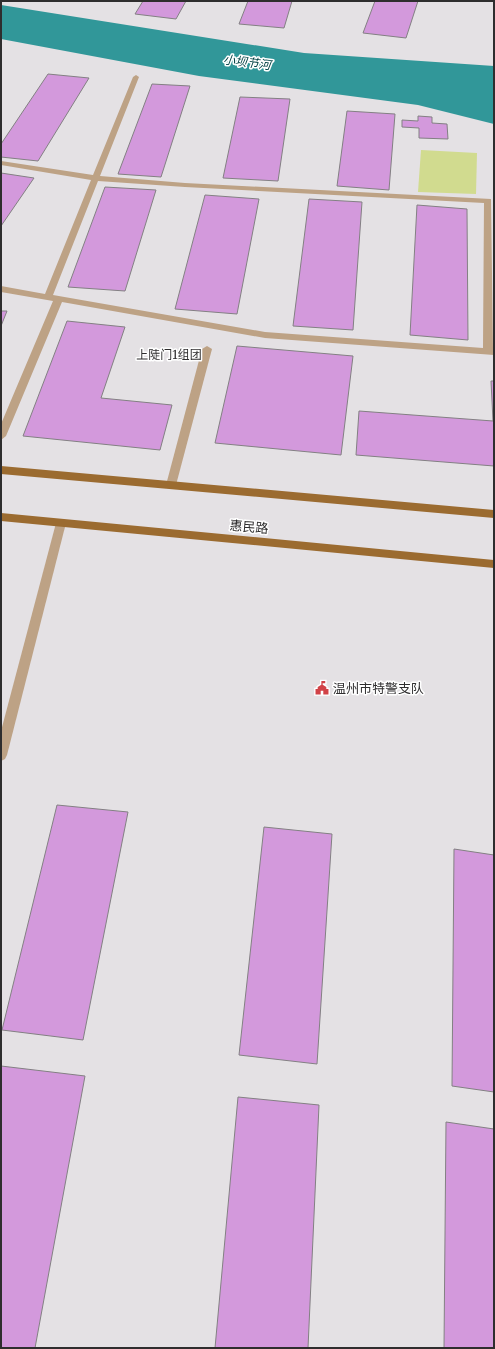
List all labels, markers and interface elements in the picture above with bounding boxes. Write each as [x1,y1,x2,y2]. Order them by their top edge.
water label: 小坝节河 [222,52,274,73]
district label: 上陡门1组团 [136,347,202,362]
street label: 惠民路 [229,517,269,537]
public building icon: 温州市特警支队 [314,680,330,696]
place label: 温州市特警支队 [333,680,424,697]

